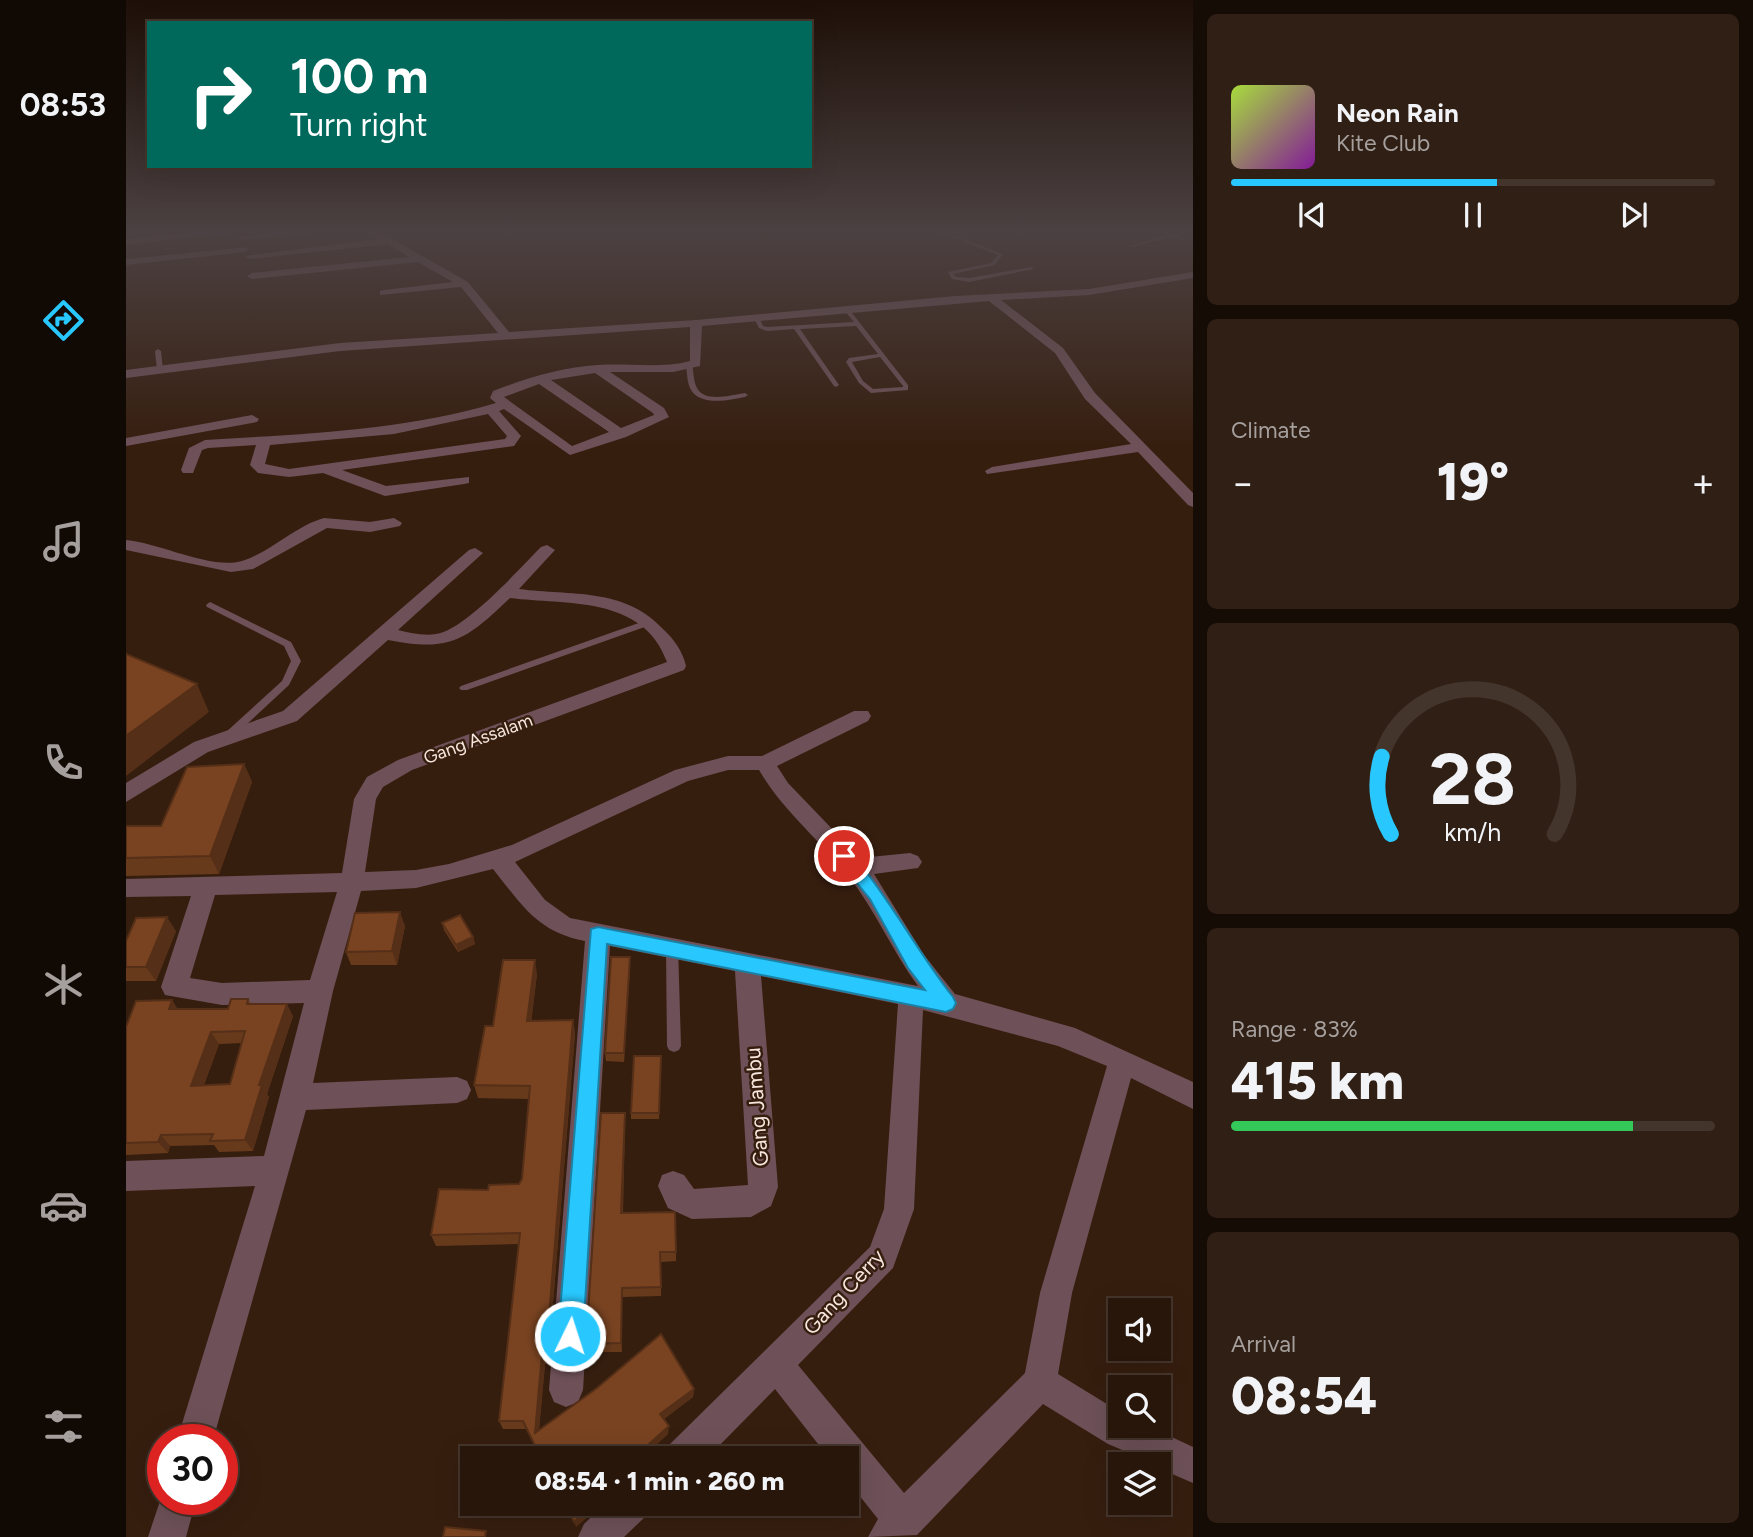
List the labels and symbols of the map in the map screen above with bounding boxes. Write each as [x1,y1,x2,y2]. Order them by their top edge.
street label: Gang Assalam [420,709,536,769]
pin [814,826,874,886]
street label: Gang Jambu [740,1047,773,1167]
street label: Gang Cerry [798,1244,890,1340]
position arrow [533,1299,607,1373]
speed limit sign: 30 [147,1424,238,1515]

